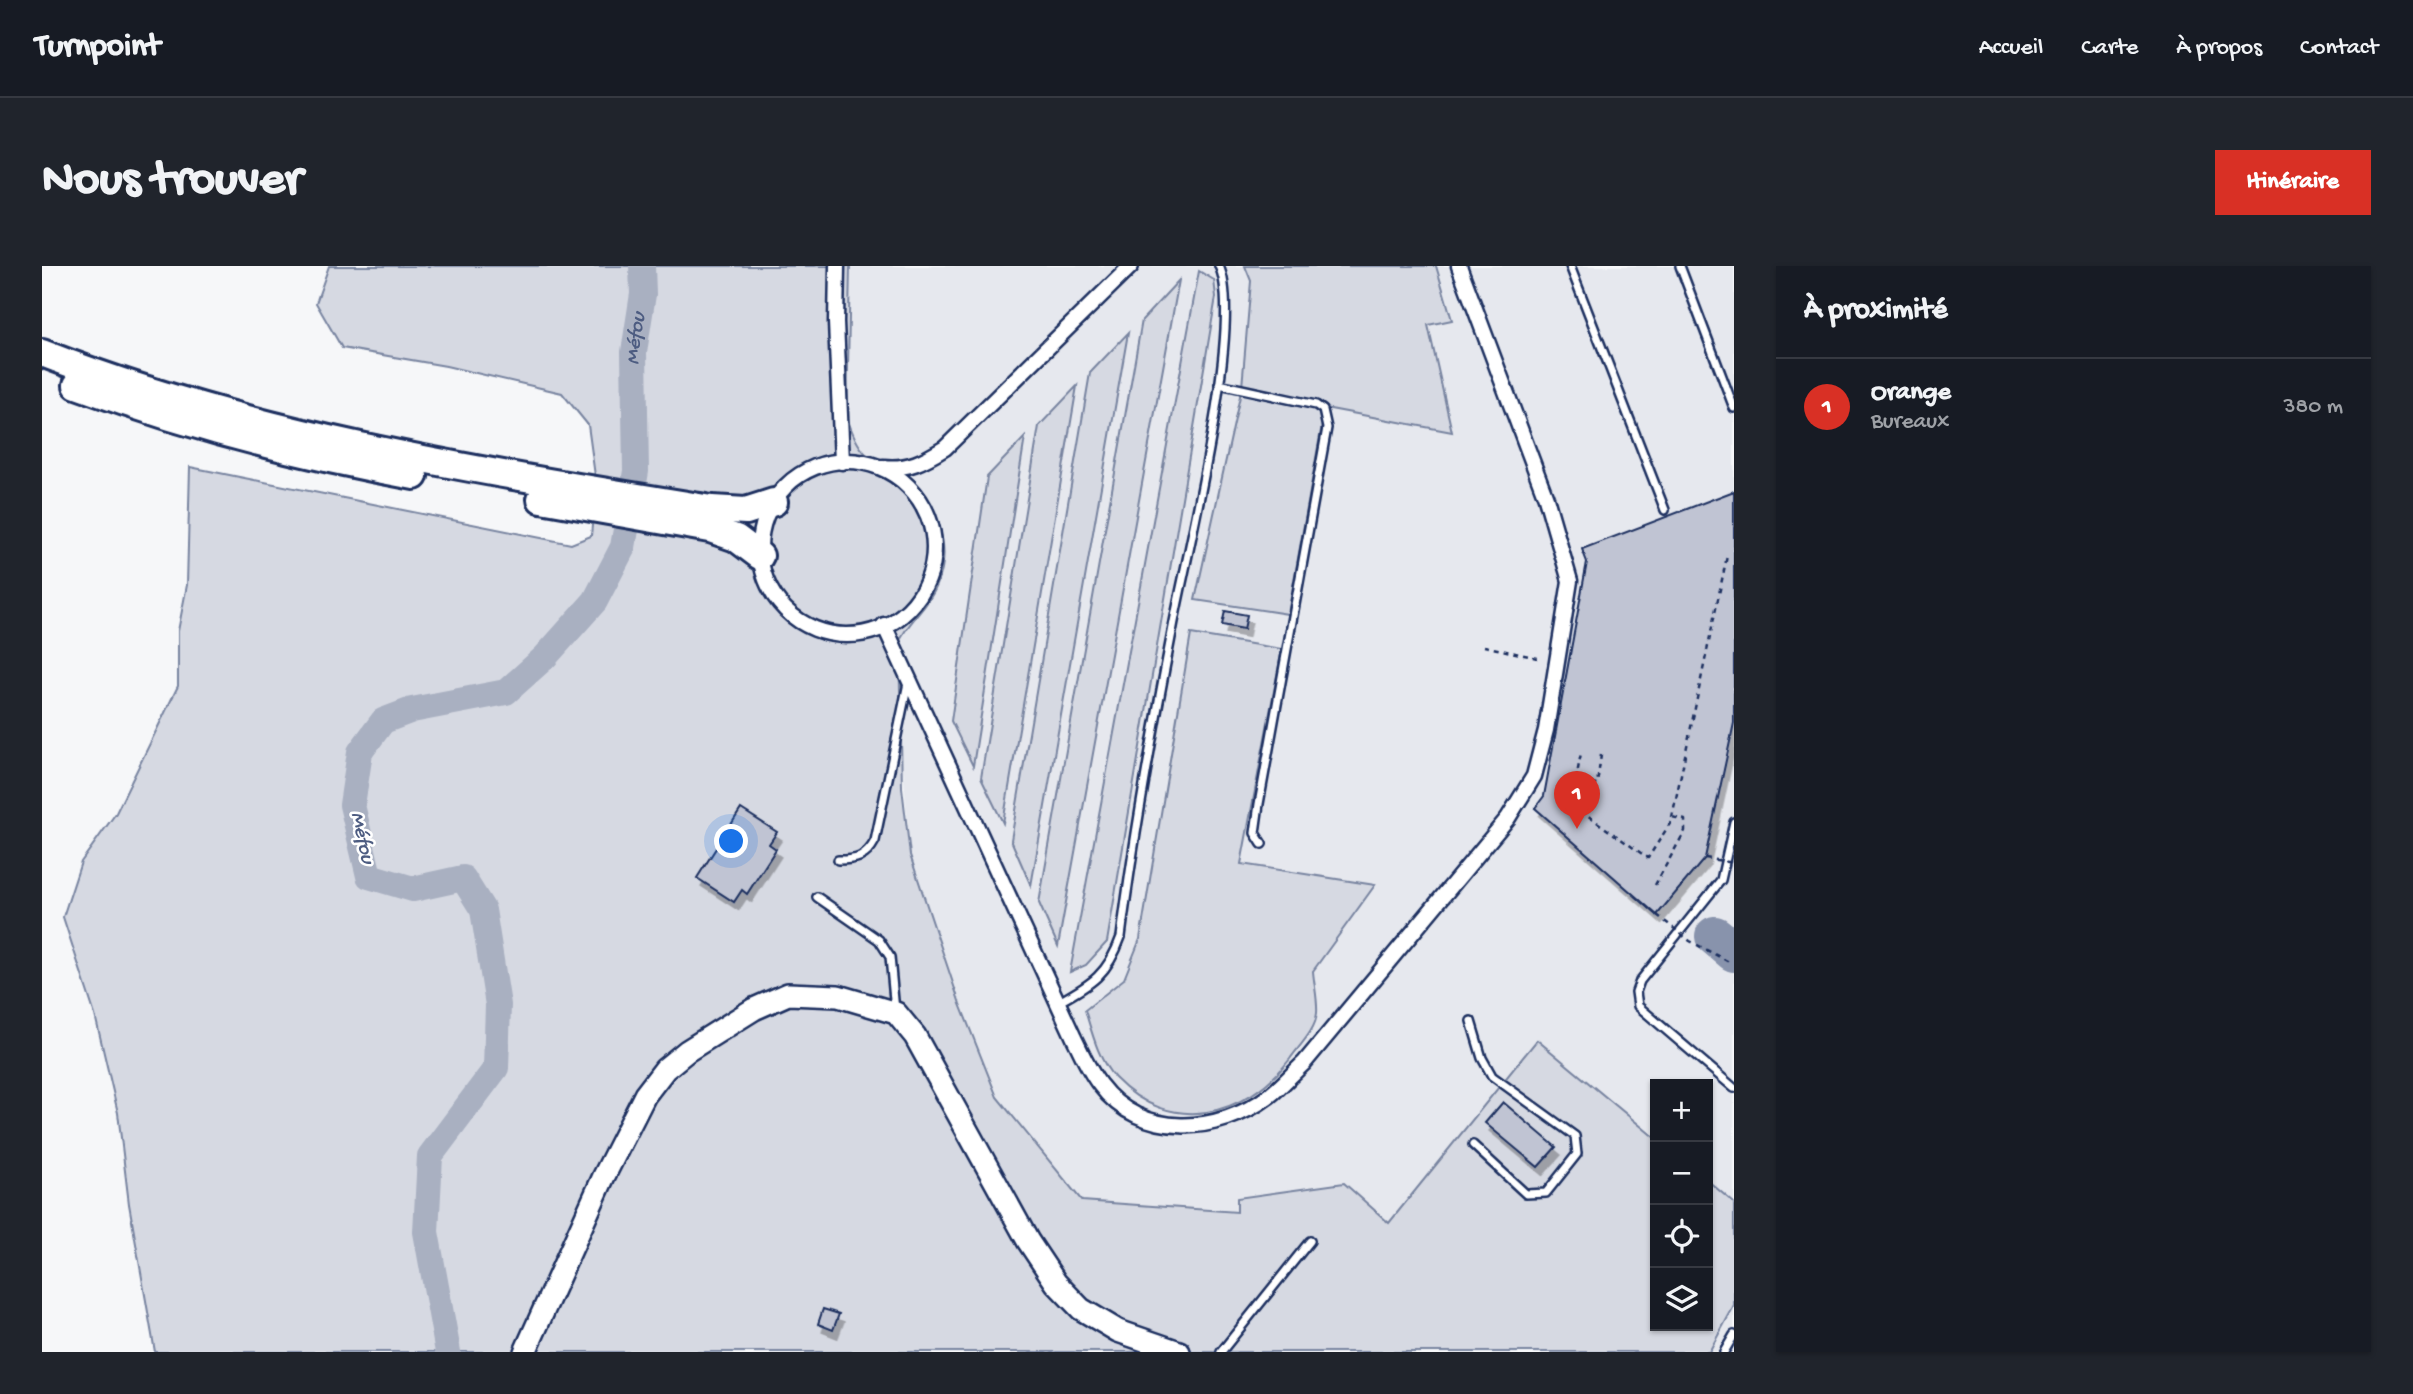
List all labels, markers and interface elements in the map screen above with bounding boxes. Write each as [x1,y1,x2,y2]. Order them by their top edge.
text: Turnpoint [35,29,160,67]
text: Accueil [1979,34,2043,63]
text: Carte [2081,34,2138,63]
text: À propos [2176,34,2262,63]
text: Contact [2300,34,2378,63]
button: Itinéraire [2215,150,2371,215]
text: Nous trouver [42,153,302,211]
text: À proximité [1804,294,1948,329]
water label: Méfou [621,309,653,365]
text: Orange [1871,378,1951,409]
text: 1 [1822,394,1832,421]
text: 380 m [2284,394,2343,421]
text: Bureaux [1871,409,1949,436]
pin: 1 [1554,771,1600,829]
water label: Méfou [343,810,380,869]
your location [714,824,748,858]
map controls [1650,1079,1713,1331]
button: + [1650,1079,1713,1142]
button: − [1650,1142,1713,1205]
button: locate [1650,1205,1713,1268]
button: layers [1650,1268,1713,1331]

